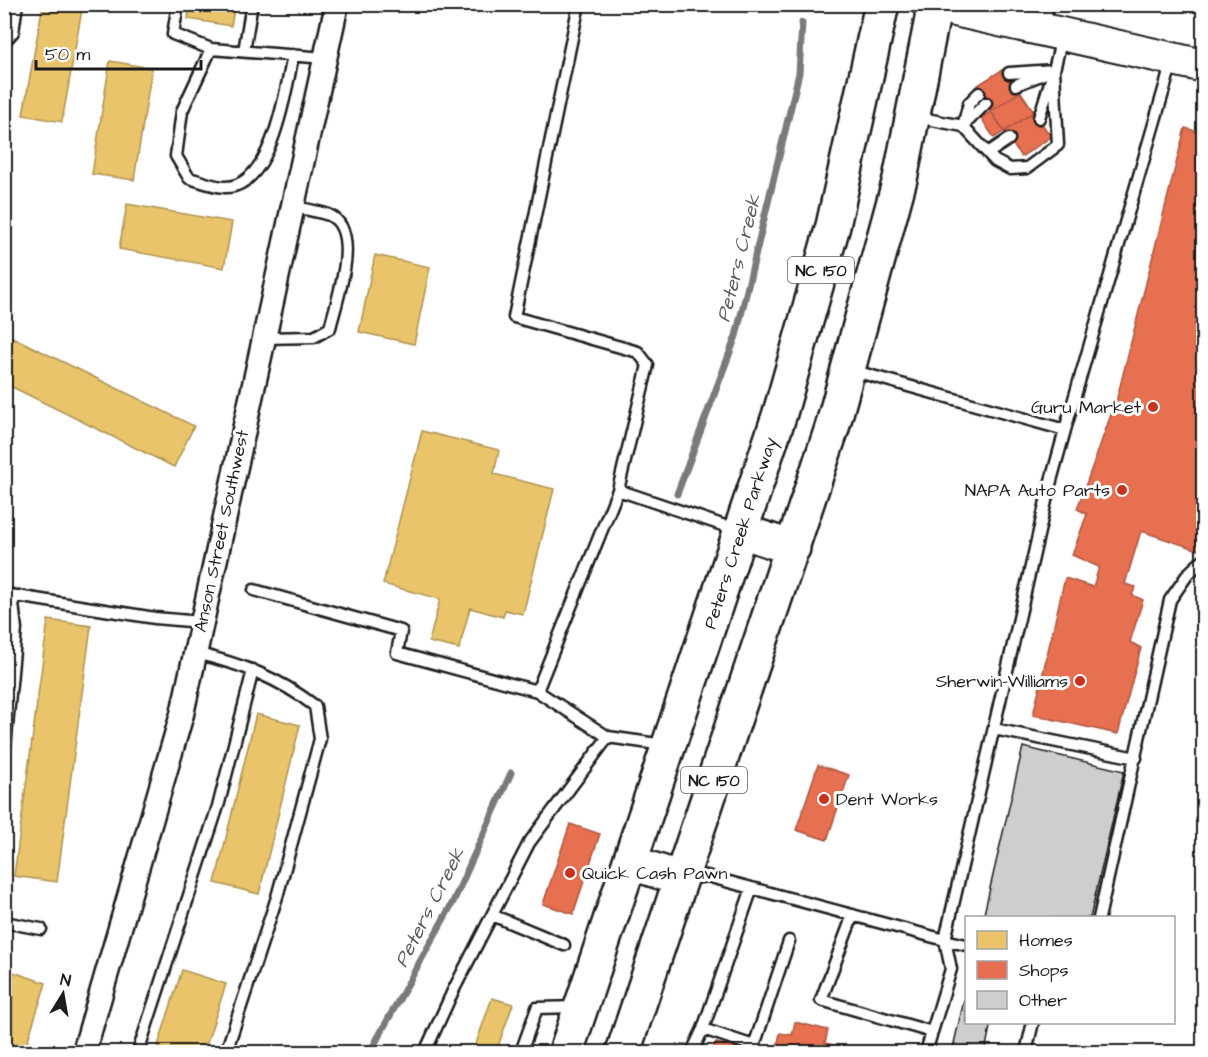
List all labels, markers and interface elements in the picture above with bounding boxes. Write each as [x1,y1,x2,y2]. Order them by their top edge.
scale bar [36,33,201,71]
text: 50 m [45,42,90,67]
water label: Peters Creek [710,191,769,325]
road number: NC 150 [788,257,854,283]
place label: Guru Market [1031,395,1142,420]
marker: Guru Market [1146,400,1160,414]
street label: Anson Street Southwest [188,427,255,635]
street label: Peters Creek Parkway [698,434,784,632]
place label: NAPA Auto Parts [965,478,1110,503]
marker: NAPA Auto Parts [1115,483,1129,497]
place label: Sherwin-Williams [936,669,1068,694]
marker: Sherwin-Williams [1073,674,1087,688]
road number: NC 150 [681,767,747,793]
place label: Dent Works [836,787,938,812]
marker: Dent Works [817,792,831,806]
water label: Peters Creek [388,842,472,972]
place label: Quick Cash Pawn [582,861,728,886]
marker: Quick Cash Pawn [563,866,577,880]
legend [965,916,1175,1024]
text: Homes [1019,928,1073,953]
text: Shops [1019,958,1069,983]
north arrow [33,964,93,1024]
text: N [59,969,73,992]
text: Other [1019,988,1067,1013]

